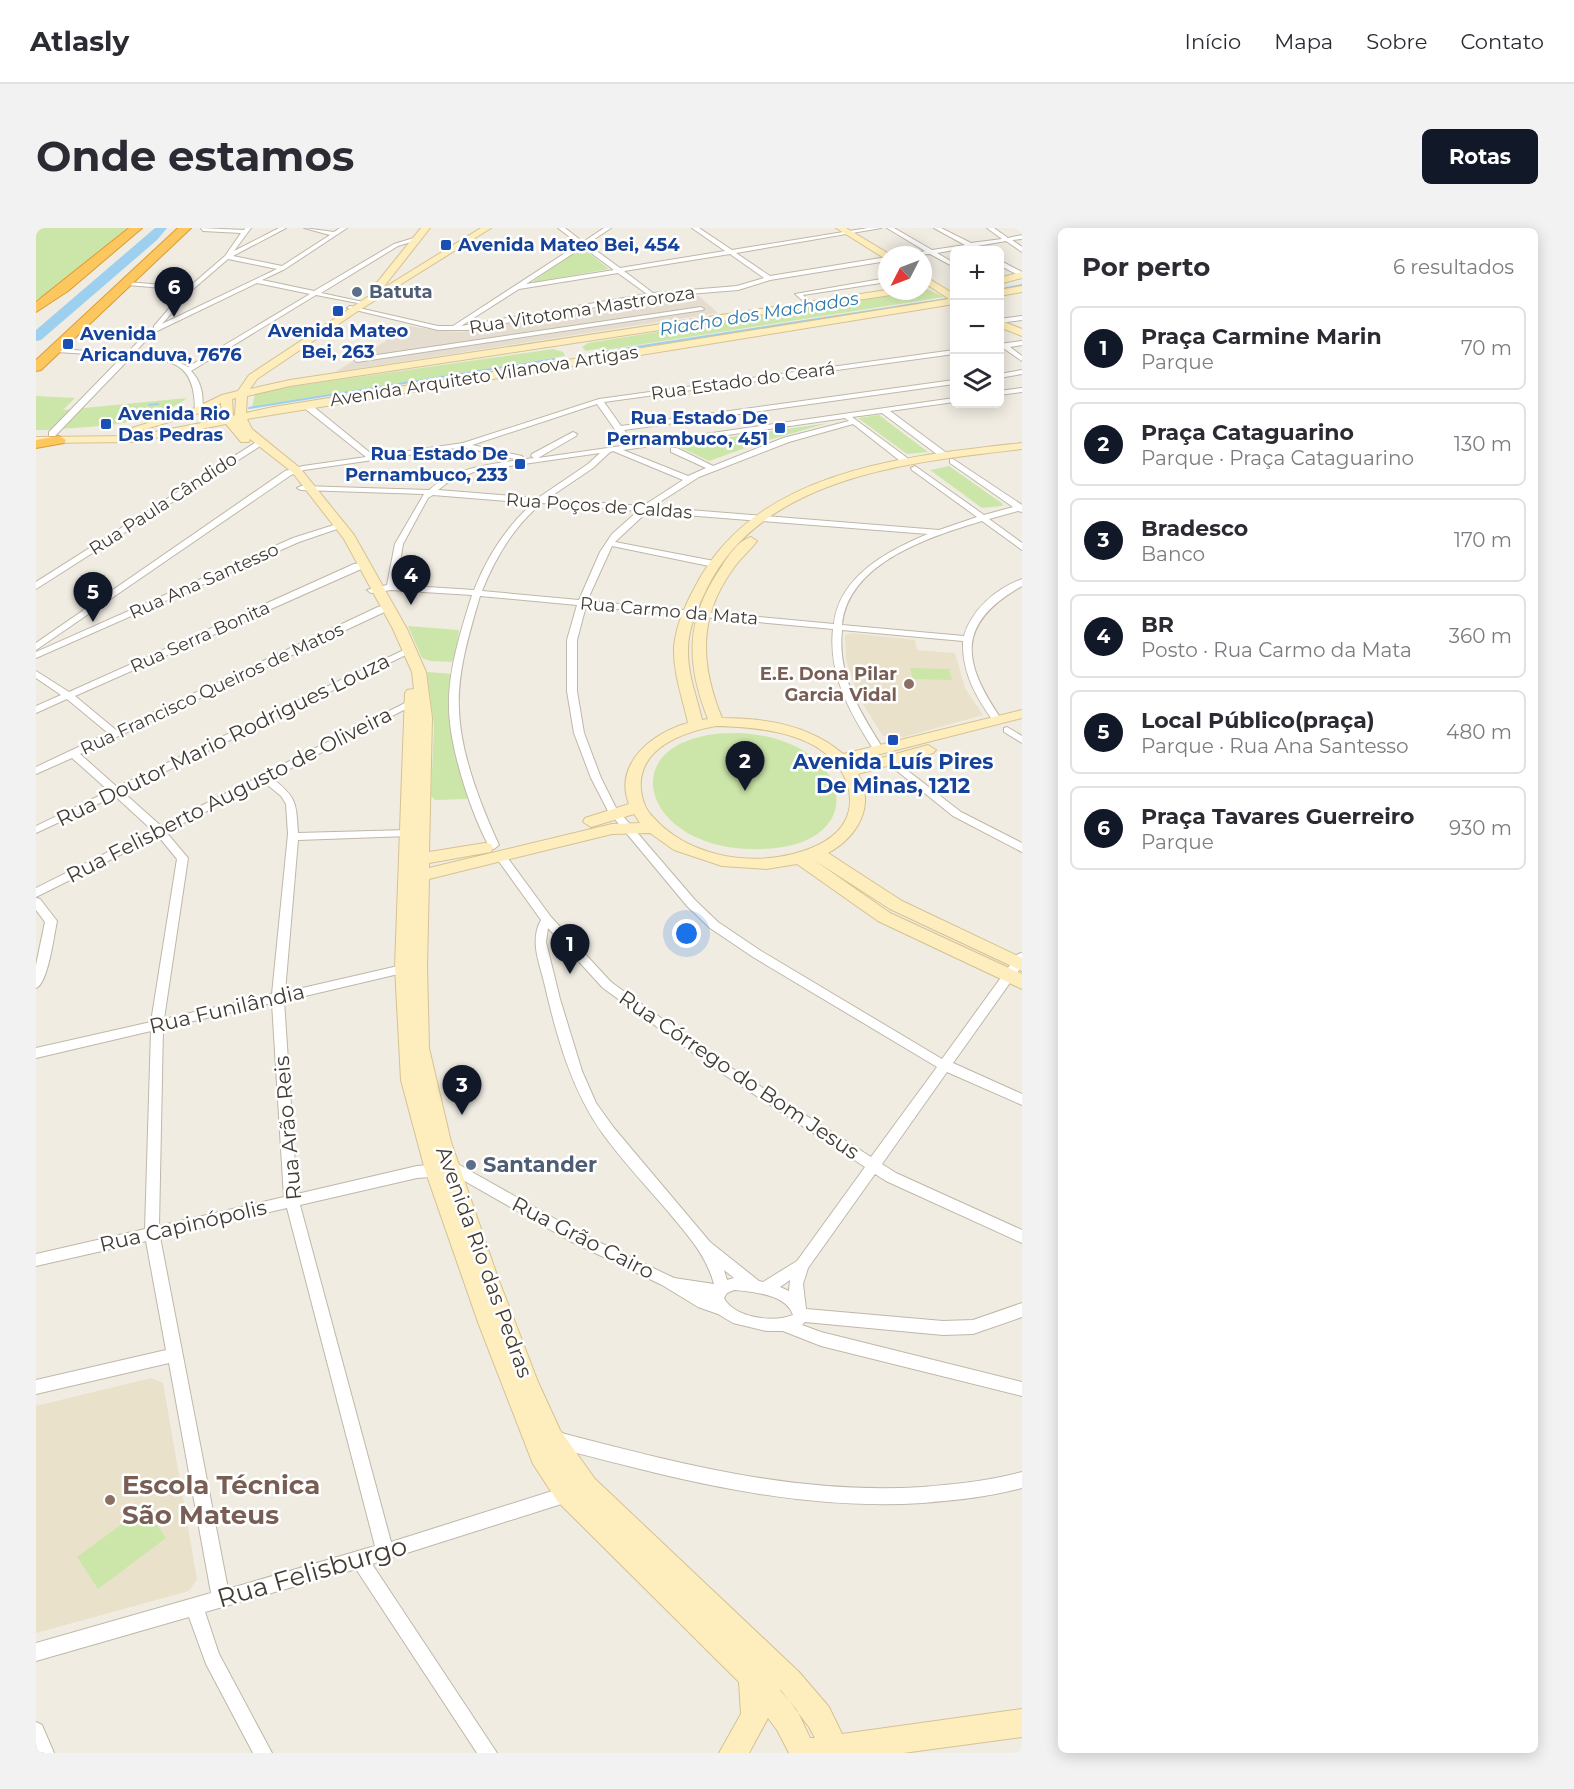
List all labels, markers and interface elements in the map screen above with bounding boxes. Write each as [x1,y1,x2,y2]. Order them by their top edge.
text: Atlasly [30,24,129,58]
text: Início [1185,29,1241,54]
text: Mapa [1274,29,1333,54]
text: Sobre [1366,29,1427,54]
text: Contato [1460,29,1544,54]
button: Rotas [1422,129,1538,184]
text: Onde estamos [36,130,354,182]
place label: Avenida Mateo Bei, 454 [457,234,680,256]
marker: Avenida Mateo Bei, 454 [439,238,453,252]
north arrow [878,246,932,300]
map controls [950,246,1004,408]
button: + [950,246,1004,300]
text: Por perto [1082,251,1210,283]
text: 6 resultados [1393,255,1514,279]
pin: 6 [154,268,194,317]
place label: Batuta [369,281,433,303]
street label: Rua Vitotoma Mastroroza [467,281,697,339]
marker: Batuta [350,285,364,299]
water label: Riacho dos Machados [658,287,860,341]
button: − [950,300,1004,354]
marker: Avenida Mateo Bei, 263 [331,304,345,318]
place label: Avenida Mateo Bei, 263 [267,320,409,363]
place label: Avenida Aricanduva, 7676 [79,323,242,366]
text: Praça Carmine Marin [1141,323,1382,350]
text: 1 [1100,336,1107,360]
text: 70 m [1461,336,1512,360]
marker: Avenida Aricanduva, 7676 [61,337,75,351]
street label: Avenida Arquiteto Vilanova Artigas [328,341,640,411]
text: Parque [1141,350,1214,374]
button: layers [950,354,1004,408]
street label: Rua Estado do Ceará [649,357,837,405]
place label: Avenida Rio Das Pedras [117,403,230,446]
place label: Rua Estado De Pernambuco, 451 [607,407,768,450]
marker: Avenida Rio Das Pedras [99,417,113,431]
text: Praça Cataguarino [1141,419,1354,446]
marker: Rua Estado De Pernambuco, 451 [773,421,787,435]
text: 2 [1098,432,1109,456]
text: 130 m [1454,432,1512,456]
place label: Rua Estado De Pernambuco, 233 [345,443,508,486]
text: Parque · Praça Cataguarino [1141,446,1414,470]
street label: Rua Paula Cândido [85,448,241,560]
marker: Rua Estado De Pernambuco, 233 [513,457,527,471]
street label: Rua Poços de Caldas [505,489,693,523]
text: Bradesco [1141,515,1248,542]
text: 3 [1098,528,1109,552]
text: 170 m [1454,528,1512,552]
street label: Rua Ana Santesso [126,538,282,624]
text: Banco [1141,542,1205,566]
pin: 4 [392,556,430,605]
pin: 5 [74,572,112,622]
street label: Rua Carmo da Mata [579,592,759,630]
street label: Rua Serra Bonita [127,596,273,678]
text: BR [1141,611,1174,638]
street label: Rua Francisco Queiros de Matos [77,618,347,760]
text: 4 [1097,624,1110,648]
text: 360 m [1449,624,1512,648]
text: Posto · Rua Carmo da Mata [1141,638,1412,662]
street label: Rua Doutor Mario Rodrigues Louza [52,648,394,831]
place label: E.E. Dona Pilar Garcia Vidal [760,663,897,706]
marker: E.E. Dona Pilar Garcia Vidal [902,677,916,691]
street label: Rua Felisberto Augusto de Oliveira [62,701,396,888]
text: Local Público(praça) [1141,707,1375,734]
text: 5 [1098,720,1109,744]
text: 480 m [1446,720,1512,744]
marker: Avenida Luís Pires De Minas, 1212 [886,733,900,747]
text: Parque · Rua Ana Santesso [1141,734,1409,758]
pin: 2 [726,742,764,791]
place label: Avenida Luís Pires De Minas, 1212 [792,749,993,798]
text: Praça Tavares Guerreiro [1141,803,1415,830]
text: 6 [1097,816,1110,840]
text: 930 m [1449,816,1512,840]
text: Parque [1141,830,1214,854]
your location [672,919,701,948]
pin: 1 [550,924,590,974]
street label: Rua Funilândia [147,978,307,1039]
street label: Rua Córrego do Bom Jesus [614,985,864,1164]
street label: Rua Arão Reis [269,1055,306,1201]
pin: 3 [442,1066,482,1115]
street label: Avenida Rio das Pedras [431,1143,538,1381]
place label: Santander [483,1152,597,1177]
marker: Santander [464,1158,478,1172]
street label: Rua Grão Cairo [508,1191,658,1284]
street label: Rua Capinópolis [97,1194,269,1257]
place label: Escola Técnica São Mateus [122,1469,320,1531]
marker: Escola Técnica São Mateus [103,1493,117,1507]
street label: Rua Felisburgo [213,1530,411,1614]

